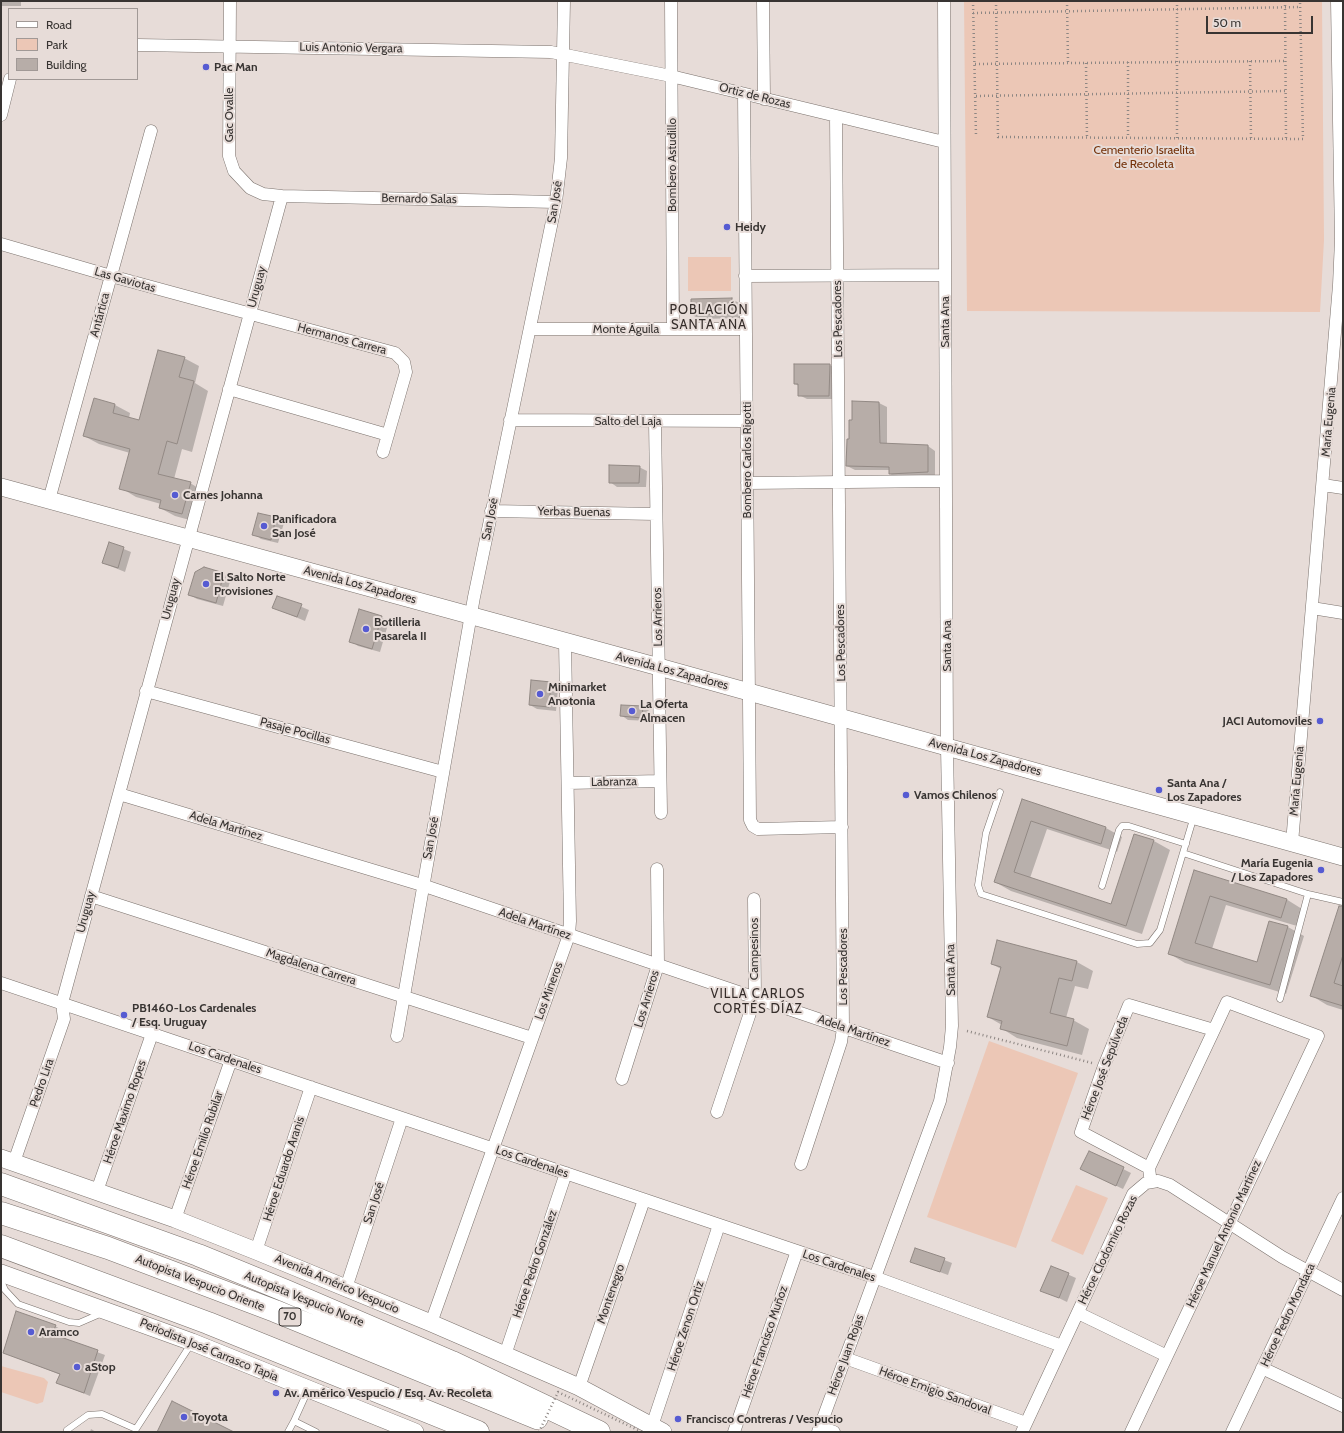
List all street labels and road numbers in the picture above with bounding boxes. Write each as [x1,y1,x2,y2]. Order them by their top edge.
street label: Luis Antonio Vergara [299,40,403,56]
street label: Ortiz de Rozas [718,80,792,112]
street label: Gac Ovalle [222,88,236,142]
street label: Bombero Astudillo [665,118,679,212]
street label: San José [545,180,565,224]
street label: Bernardo Salas [381,191,457,207]
street label: Las Gaviotas [93,264,157,296]
street label: Uruguay [245,265,269,309]
street label: Los Pescadores [830,280,846,358]
street label: Antártica [87,291,113,339]
street label: Santa Ana [938,296,952,348]
street label: Hermanos Carrera [296,320,388,358]
street label: Monte Águila [593,322,659,336]
street label: María Eugenia [1319,386,1339,458]
street label: Bombero Carlos Rigotti [740,402,754,518]
street label: Salto del Laja [594,414,662,428]
street label: San José [479,497,501,541]
street label: Yerbas Buenas [537,504,611,520]
street label: Avenida Los Zapadores [302,563,418,607]
street label: Uruguay [159,577,183,621]
street label: Los Arrieros [650,587,666,647]
street label: Los Pescadores [833,604,849,682]
street label: Santa Ana [940,620,954,672]
street label: Avenida Los Zapadores [614,649,730,693]
street label: Pasaje Pocillas [258,715,332,747]
street label: Avenida Los Zapadores [927,735,1043,779]
street label: María Eugenia [1287,745,1307,817]
street label: Labranza [591,774,637,790]
street label: Adela Martínez [188,808,264,844]
street label: San José [420,816,442,860]
street label: Uruguay [74,890,98,934]
street label: Adela Martínez [497,905,573,943]
street label: Campesinos [747,918,761,980]
street label: Los Pescadores [836,928,850,1006]
street label: Santa Ana [943,944,959,996]
street label: Magdalena Carrera [264,946,358,988]
street label: Los Mineros [532,960,566,1022]
street label: Los Arrieros [631,969,663,1029]
street label: Adela Martínez [816,1012,892,1050]
street label: Héroe José Sepúlveda [1079,1014,1131,1122]
street label: Los Cardenales [187,1039,263,1077]
street label: Pedro Lira [27,1057,57,1109]
street label: Héroe Maximo Ropes [101,1058,149,1166]
street label: Héroe Emilio Rubilar [179,1089,227,1191]
street label: Héroe Eduardo Aranis [260,1115,308,1223]
street label: Los Cardenales [494,1143,570,1181]
street label: Héroe Manuel Antonio Martínez [1183,1158,1265,1310]
street label: San José [361,1180,387,1226]
street label: Héroe Clodomiro Rozas [1075,1193,1141,1307]
street label: Héroe Pedro González [510,1208,560,1320]
street label: Los Cardenales [801,1247,877,1285]
street label: Avenida Américo Vespucio [273,1251,401,1317]
street label: Autopista Vespucio Oriente [133,1252,267,1314]
street label: Héroe Pedro Mondaca [1258,1261,1318,1369]
street label: Montenegro [594,1262,628,1326]
street label: Autopista Vespucio Norte [242,1268,366,1330]
street label: Héroe Zenon Ortiz [665,1279,707,1373]
street label: Héroe Francisco Muñoz [739,1284,791,1400]
road number: 70 [279,1308,301,1326]
street label: Héroe Juan Rojas [825,1313,867,1397]
street label: Periodista José Carrasco Tapia [138,1316,280,1384]
street label: Héroe Emigio Sandoval [877,1364,993,1418]

